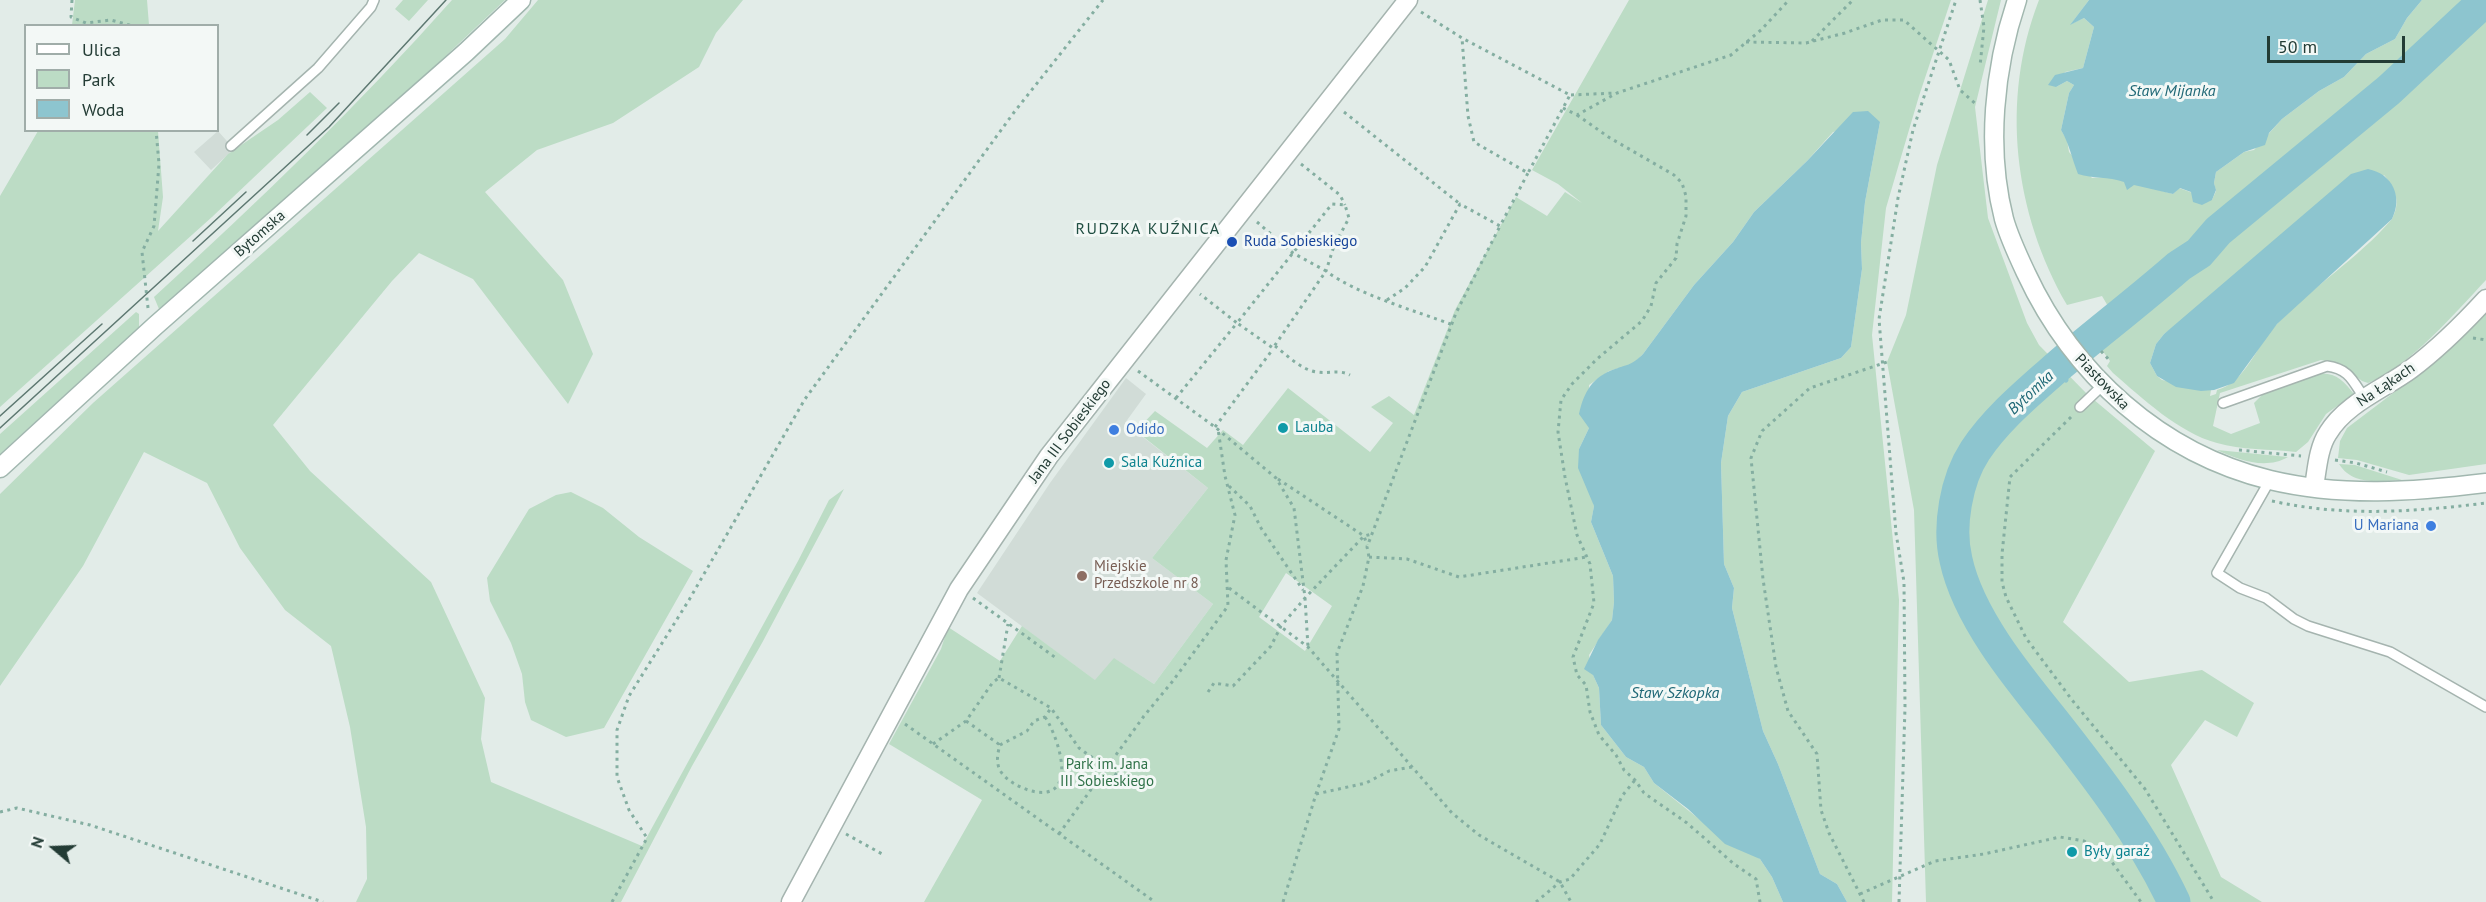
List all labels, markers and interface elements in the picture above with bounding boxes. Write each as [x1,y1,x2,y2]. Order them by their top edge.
legend [24,24,219,132]
scale bar [2270,24,2408,62]
text: 50 m [2278,35,2317,58]
text: Ulica [82,38,121,61]
text: Park [82,68,115,91]
water label: Staw Mijanka [2128,81,2216,101]
text: Woda [82,98,124,121]
street label: Bytomska [231,207,289,261]
district label: RUDZKA KUŹNICA [1075,219,1221,239]
place label: Ruda Sobieskiego [1244,233,1357,251]
marker: Ruda Sobieskiego [1225,235,1239,249]
street label: Piastowska [2071,350,2133,414]
street label: Na Łąkach [2354,359,2418,411]
water label: Bytomka [2004,367,2058,419]
street label: Jana III Sobieskiego [1025,376,1115,486]
place label: Lauba [1295,419,1334,437]
place label: Odido [1126,421,1164,439]
marker: Lauba [1276,421,1290,435]
marker: Odido [1107,423,1121,437]
place label: Sala Kuźnica [1121,454,1202,472]
marker: Sala Kuźnica [1102,456,1116,470]
place label: U Mariana [2354,517,2419,535]
marker: U Mariana [2424,519,2438,533]
place label: Miejskie Przedszkole nr 8 [1094,558,1199,593]
marker: Miejskie Przedszkole nr 8 [1075,569,1089,583]
water label: Staw Szkopka [1631,683,1719,703]
park label: Park im. Jana III Sobieskiego [1060,756,1154,791]
north arrow [24,818,84,878]
text: N [26,834,48,850]
place label: Były garaż [2084,843,2150,861]
marker: Były garaż [2065,845,2079,859]

